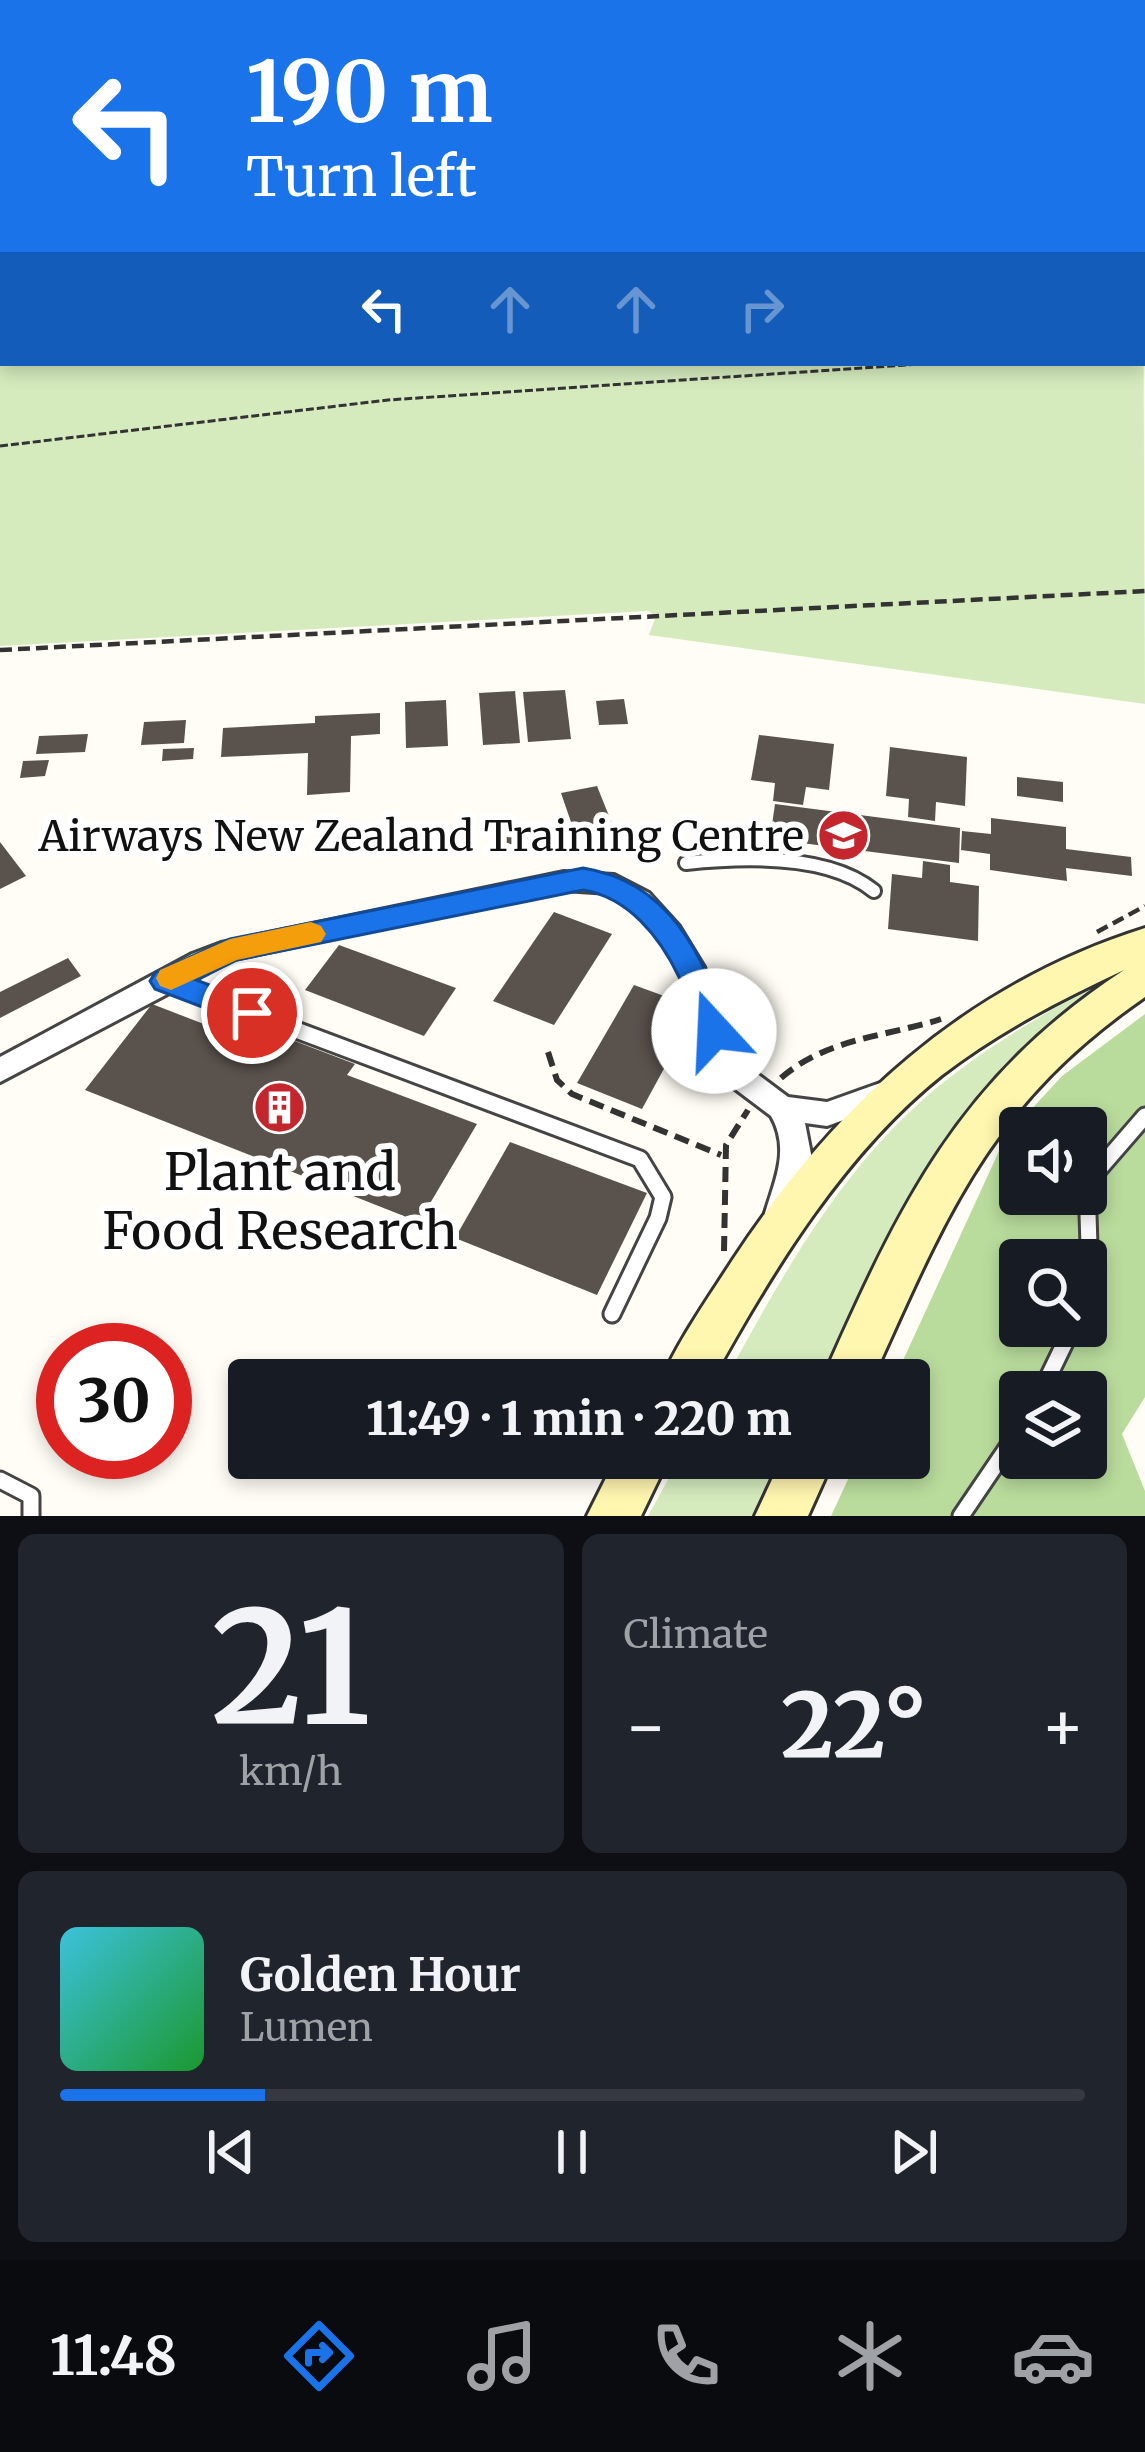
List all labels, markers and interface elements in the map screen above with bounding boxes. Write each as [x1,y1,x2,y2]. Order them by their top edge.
text: 190 m [246,39,493,145]
icon: left [48,48,204,204]
text: Turn left [246,143,477,211]
icon: left [351,276,417,342]
icon: ahead [477,276,543,342]
icon: ahead [603,276,669,342]
icon: right [729,276,795,342]
school or university icon: Airways New Zealand Training Centre [815,808,871,864]
place label: Airways New Zealand Training Centre [37,810,804,863]
pin [201,962,303,1064]
position arrow [651,968,777,1094]
icon: arrive [219,980,285,1046]
building icon: Plant and Food Research [252,1079,308,1135]
map controls [999,1107,1107,1479]
button: sound [999,1107,1107,1215]
place label: Plant and Food Research [102,1140,458,1263]
button: search [999,1239,1107,1347]
speed limit sign: 30 [36,1323,192,1479]
button: layers [999,1371,1107,1479]
text: 11:49 · 1 min · 220 m [366,1391,792,1447]
text: 21 [211,1570,371,1767]
text: Climate [624,1610,768,1659]
text: 22° [781,1669,928,1783]
text: − [624,1685,668,1768]
text: + [1041,1685,1085,1768]
text: km/h [239,1747,342,1796]
text: Golden Hour [240,1947,521,2003]
text: Lumen [240,2003,373,2052]
icon: previous [198,2119,264,2185]
icon: pause [539,2119,605,2185]
icon: next [881,2119,947,2185]
icon: directions [277,2314,361,2398]
icon: music [460,2314,544,2398]
icon: phone [644,2314,728,2398]
icon: climate [828,2314,912,2398]
icon: car [1011,2314,1095,2398]
text: 11:48 [50,2322,177,2390]

